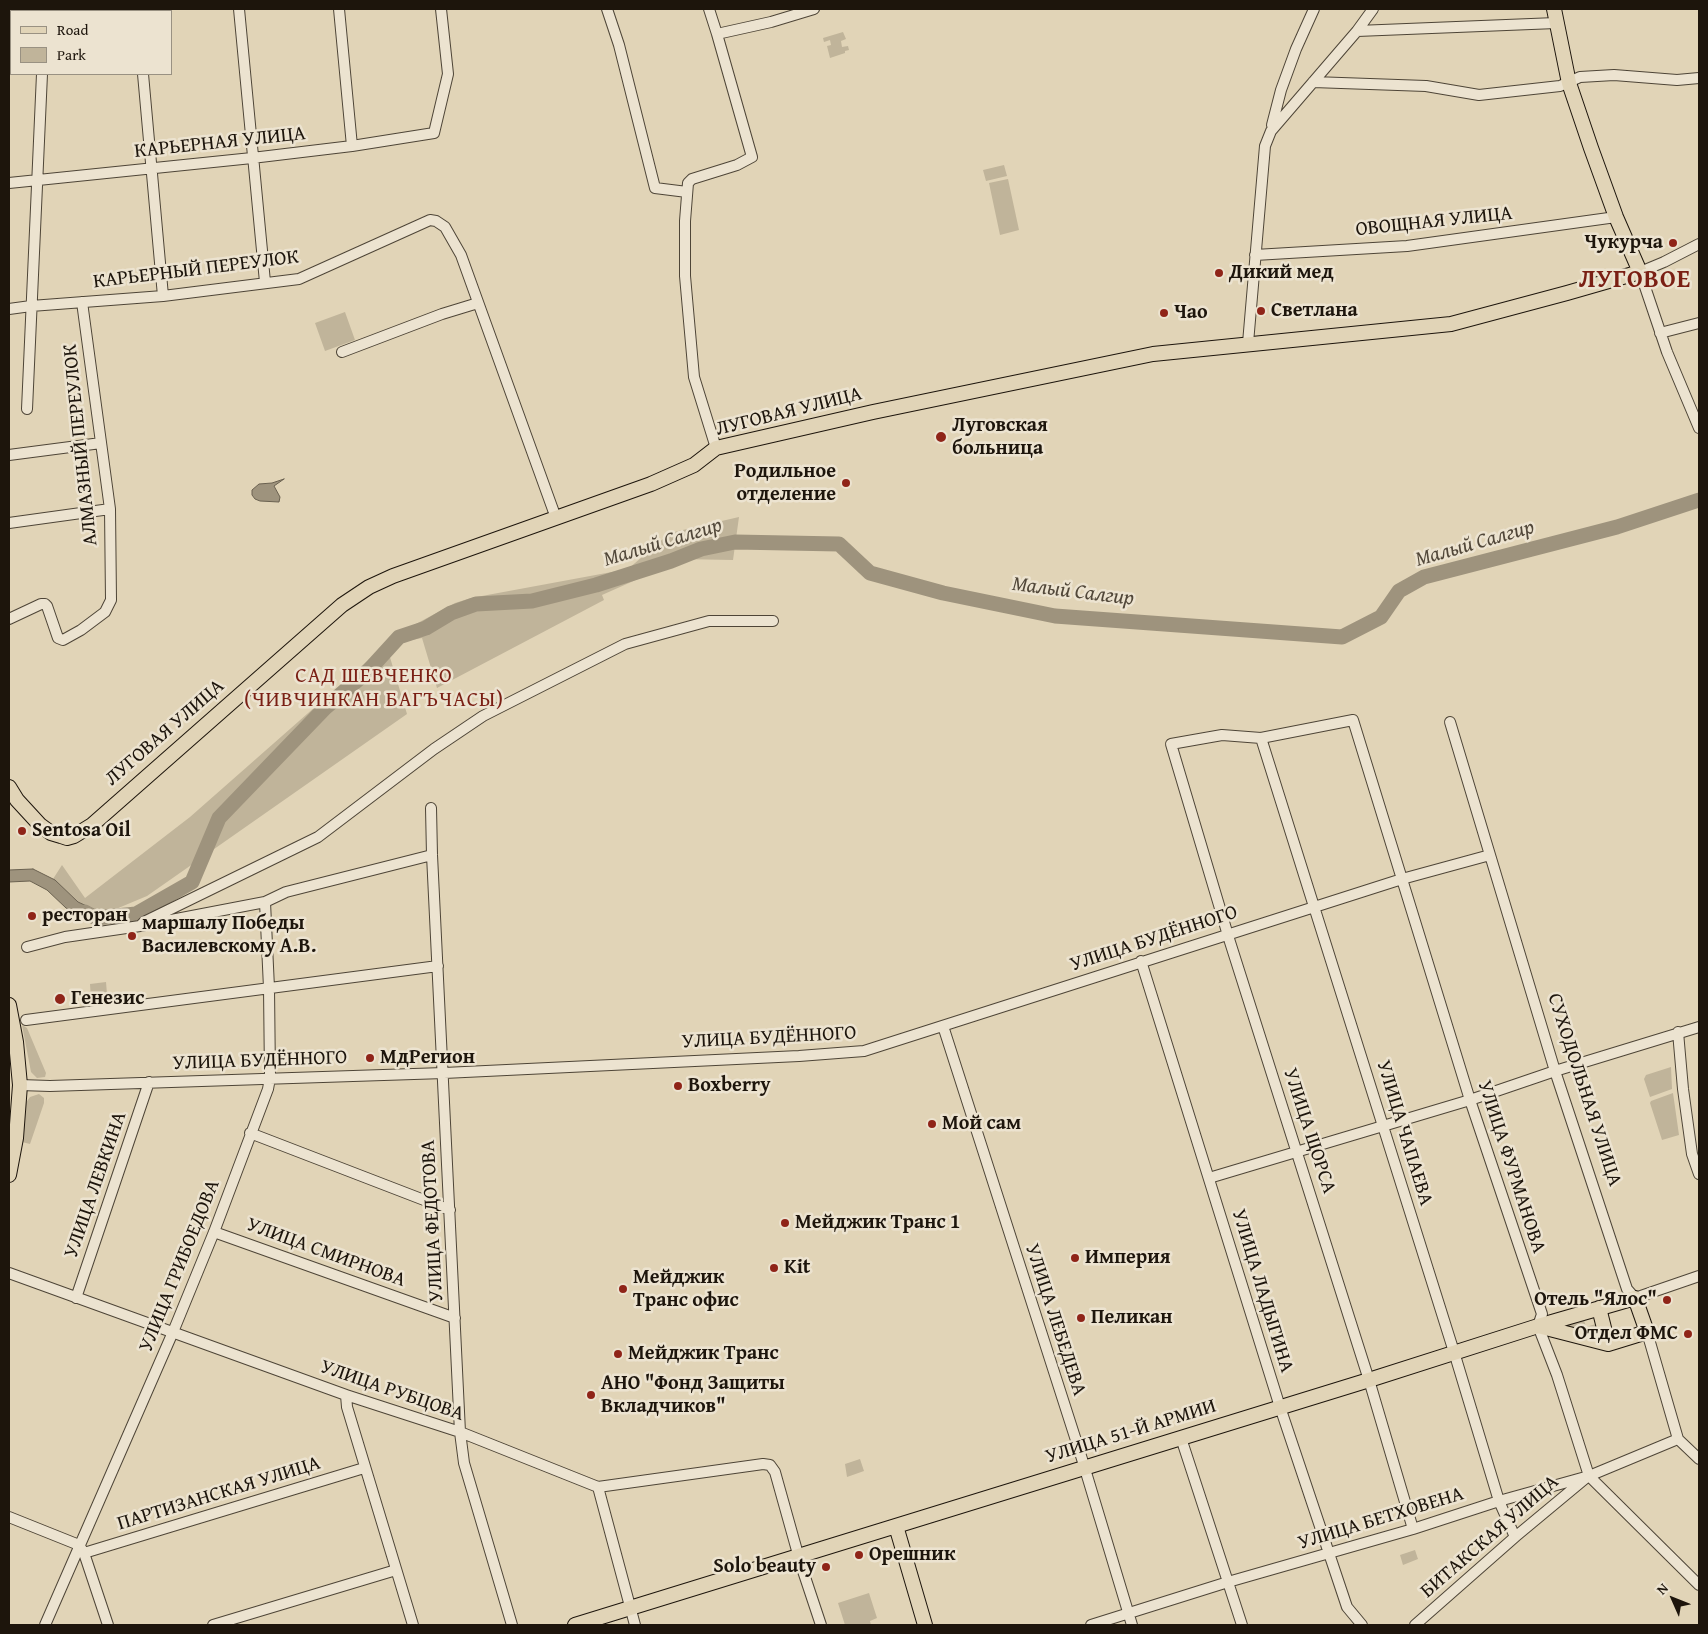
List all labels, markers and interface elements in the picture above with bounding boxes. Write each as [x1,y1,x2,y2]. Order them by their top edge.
legend [10,10,172,75]
text: Road [57,19,88,40]
text: Park [57,44,86,65]
street label: КАРЬЕРНАЯ УЛИЦА [133,122,307,164]
street label: ОВОЩНАЯ УЛИЦА [1354,202,1514,242]
place label: Чукурча [1584,231,1663,255]
marker: Чукурча [1667,237,1679,249]
street label: КАРЬЕРНЫЙ ПЕРЕУЛОК [92,245,300,295]
place label: Дикий мед [1229,261,1334,285]
district label: ЛУГОВОЕ [1578,266,1692,296]
marker: Дикий мед [1213,267,1225,279]
place label: Светлана [1271,299,1358,323]
place label: Чао [1174,301,1208,325]
marker: Светлана [1255,305,1267,317]
marker: Чао [1158,307,1170,319]
street label: АЛМАЗНЫЙ ПЕРЕУЛОК [58,343,104,547]
street label: ЛУГОВАЯ УЛИЦА [713,382,865,442]
place label: Луговская больница [952,414,1048,461]
marker: Луговская больница [934,430,948,444]
place label: Родильное отделение [734,460,836,507]
marker: Родильное отделение [840,477,852,489]
water label: Малый Салгир [601,513,725,573]
water label: Малый Салгир [1412,515,1538,573]
water label: Малый Салгир [1011,572,1135,612]
district label: САД ШЕВЧЕНКО (ЧИВЧИНКАН БАГЪЧАСЫ) [241,664,507,714]
street label: ЛУГОВАЯ УЛИЦА [101,675,229,791]
place label: Sentosa Oil [32,819,131,843]
marker: Sentosa Oil [16,825,28,837]
street label: УЛИЦА БУДЁННОГО [1067,901,1241,977]
place label: ресторан [42,904,128,928]
marker: ресторан [26,910,38,922]
place label: маршалу Победы Василевскому А.В. [142,912,316,959]
marker: маршалу Победы Василевскому А.В. [126,930,138,942]
place label: Генезис [71,987,144,1011]
street label: СУХОДОЛЬНАЯ УЛИЦА [1541,991,1627,1189]
marker: Генезис [53,992,67,1006]
street label: УЛИЦА БУДЁННОГО [681,1021,857,1055]
street label: УЛИЦА БУДЁННОГО [172,1046,348,1076]
place label: МдРегион [380,1046,475,1070]
marker: МдРегион [364,1052,376,1064]
street label: УЛИЦА ЧАПАЕВА [1370,1057,1438,1209]
street label: УЛИЦА ЩОРСА [1277,1065,1341,1197]
place label: Boxberry [688,1074,771,1098]
street label: УЛИЦА ФУРМАНОВА [1472,1077,1550,1257]
marker: Boxberry [672,1080,684,1092]
street label: УЛИЦА ЛЕВКИНА [60,1109,132,1261]
place label: Мой сам [942,1112,1021,1136]
marker: Мой сам [926,1118,938,1130]
street label: УЛИЦА ФЕДОТОВА [417,1139,449,1303]
street label: УЛИЦА ГРИБОЕДОВА [134,1176,226,1356]
street label: УЛИЦА ЛАДЫГИНА [1226,1206,1298,1376]
place label: Мейджик Транс 1 [795,1211,960,1235]
street label: УЛИЦА СМИРНОВА [243,1213,409,1293]
marker: Мейджик Транс 1 [779,1217,791,1229]
street label: УЛИЦА ЛЕБЕДЕВА [1019,1241,1091,1399]
place label: Империя [1085,1246,1170,1270]
marker: Империя [1069,1252,1081,1264]
place label: Kit [784,1256,810,1280]
marker: Kit [768,1262,780,1274]
place label: Мейджик Транс офис [633,1266,739,1313]
marker: Мейджик Транс офис [617,1283,629,1295]
place label: Отель "Ялос" [1534,1288,1657,1312]
marker: Отель "Ялос" [1661,1294,1673,1306]
place label: Пеликан [1091,1306,1173,1330]
marker: Пеликан [1075,1312,1087,1324]
place label: Отдел ФМС [1575,1322,1678,1346]
marker: Отдел ФМС [1682,1328,1694,1340]
place label: Мейджик Транс [628,1342,779,1366]
marker: Мейджик Транс [612,1348,624,1360]
street label: УЛИЦА РУБЦОВА [317,1355,467,1427]
place label: АНО "Фонд Защиты Вкладчиков" [601,1372,785,1419]
marker: АНО "Фонд Защиты Вкладчиков" [585,1389,597,1401]
street label: УЛИЦА 51-Й АРМИИ [1043,1395,1219,1469]
street label: ПАРТИЗАНСКАЯ УЛИЦА [115,1452,323,1536]
street label: БИТАКСКАЯ УЛИЦА [1416,1470,1564,1604]
street label: УЛИЦА БЕТХОВЕНА [1295,1482,1467,1556]
place label: Орешник [869,1543,955,1567]
marker: Орешник [853,1549,865,1561]
place label: Solo beauty [713,1555,816,1579]
marker: Solo beauty [820,1561,832,1573]
north arrow [1648,1574,1698,1624]
text: N [1652,1578,1673,1599]

